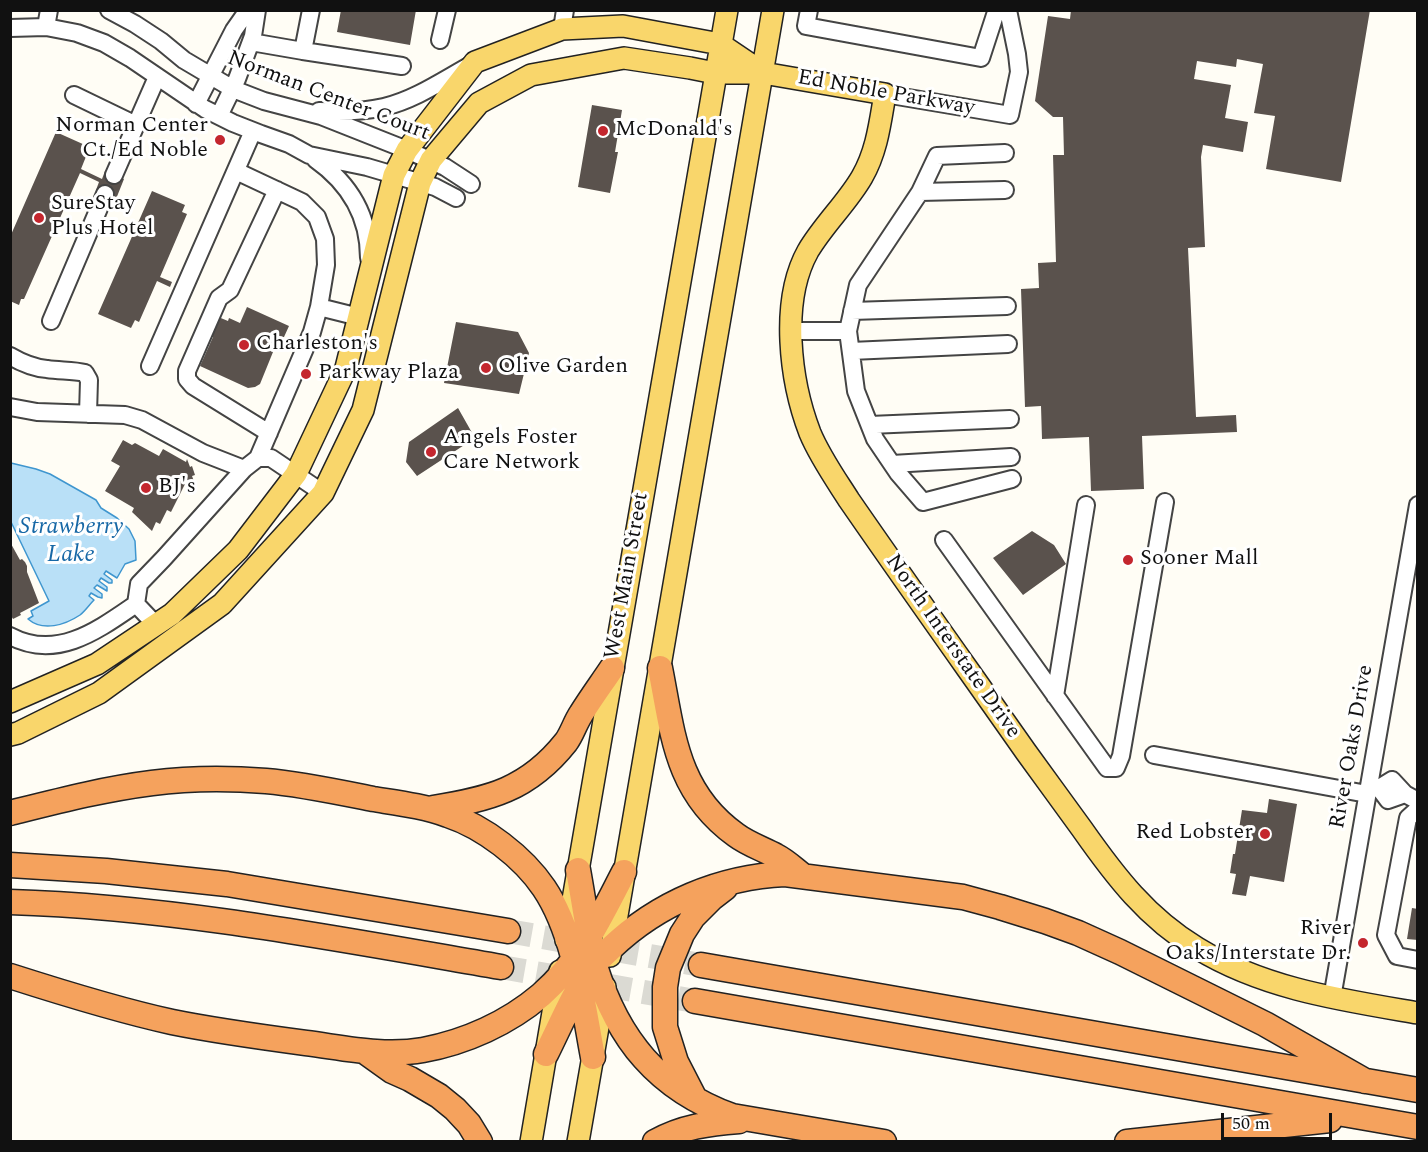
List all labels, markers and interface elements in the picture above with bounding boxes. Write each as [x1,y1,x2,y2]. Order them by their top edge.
street label: Norman Center Court [223,46,433,148]
street label: Ed Noble Parkway [795,65,977,123]
place label: Norman Center Ct./Ed Noble [55,114,208,166]
place label: McDonald's [615,118,733,144]
marker: McDonald's [596,124,610,138]
marker: Norman Center Ct./Ed Noble [213,133,227,147]
place label: SureStay Plus Hotel [51,192,153,243]
marker: SureStay Plus Hotel [32,211,46,225]
place label: Charleston's [256,332,378,358]
marker: Charleston's [237,338,251,352]
place label: Olive Garden [498,355,628,381]
place label: Parkway Plaza [318,361,459,387]
marker: Olive Garden [479,361,493,375]
marker: Parkway Plaza [299,367,313,381]
place label: Angels Foster Care Network [443,426,580,478]
marker: Angels Foster Care Network [424,445,438,459]
place label: BJ's [158,475,196,501]
marker: BJ's [139,481,153,495]
street label: West Main Street [600,490,656,662]
water label: Strawberry Lake [19,514,123,570]
place label: Sooner Mall [1140,547,1258,573]
street label: North Interstate Drive [879,550,1025,744]
marker: Sooner Mall [1121,553,1135,567]
street label: River Oaks Drive [1326,663,1380,831]
place label: Red Lobster [1136,821,1253,847]
marker: Red Lobster [1258,827,1272,841]
place label: River Oaks/Interstate Dr. [1165,917,1351,968]
marker: River Oaks/Interstate Dr. [1356,936,1370,950]
scale bar [1224,1101,1335,1139]
text: 50 m [1232,1110,1270,1137]

